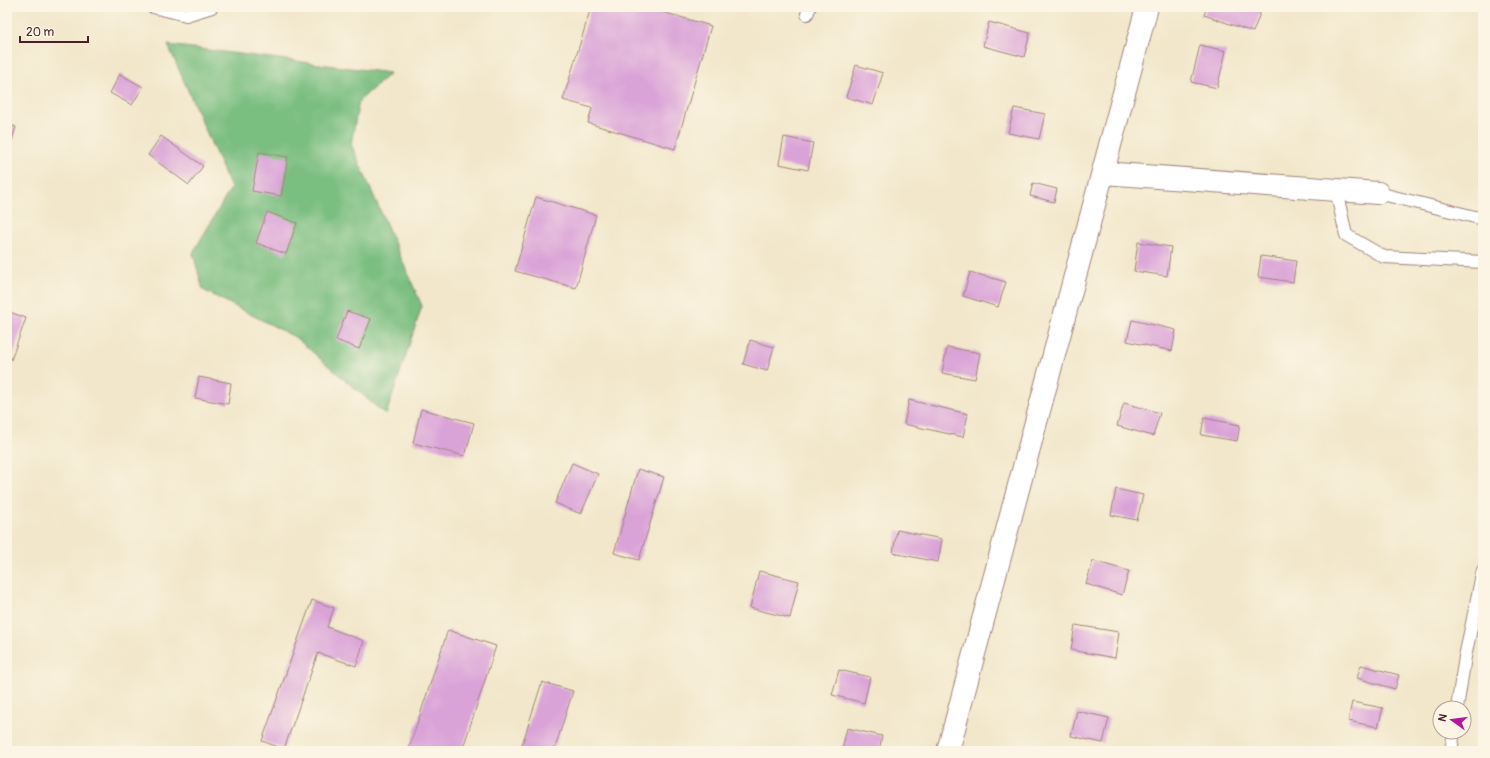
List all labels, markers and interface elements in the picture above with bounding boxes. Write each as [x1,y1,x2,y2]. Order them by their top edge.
scale bar [20,18,88,44]
text: 20 m [26,25,55,40]
north arrow [1432,700,1472,740]
text: N [1436,712,1450,723]

